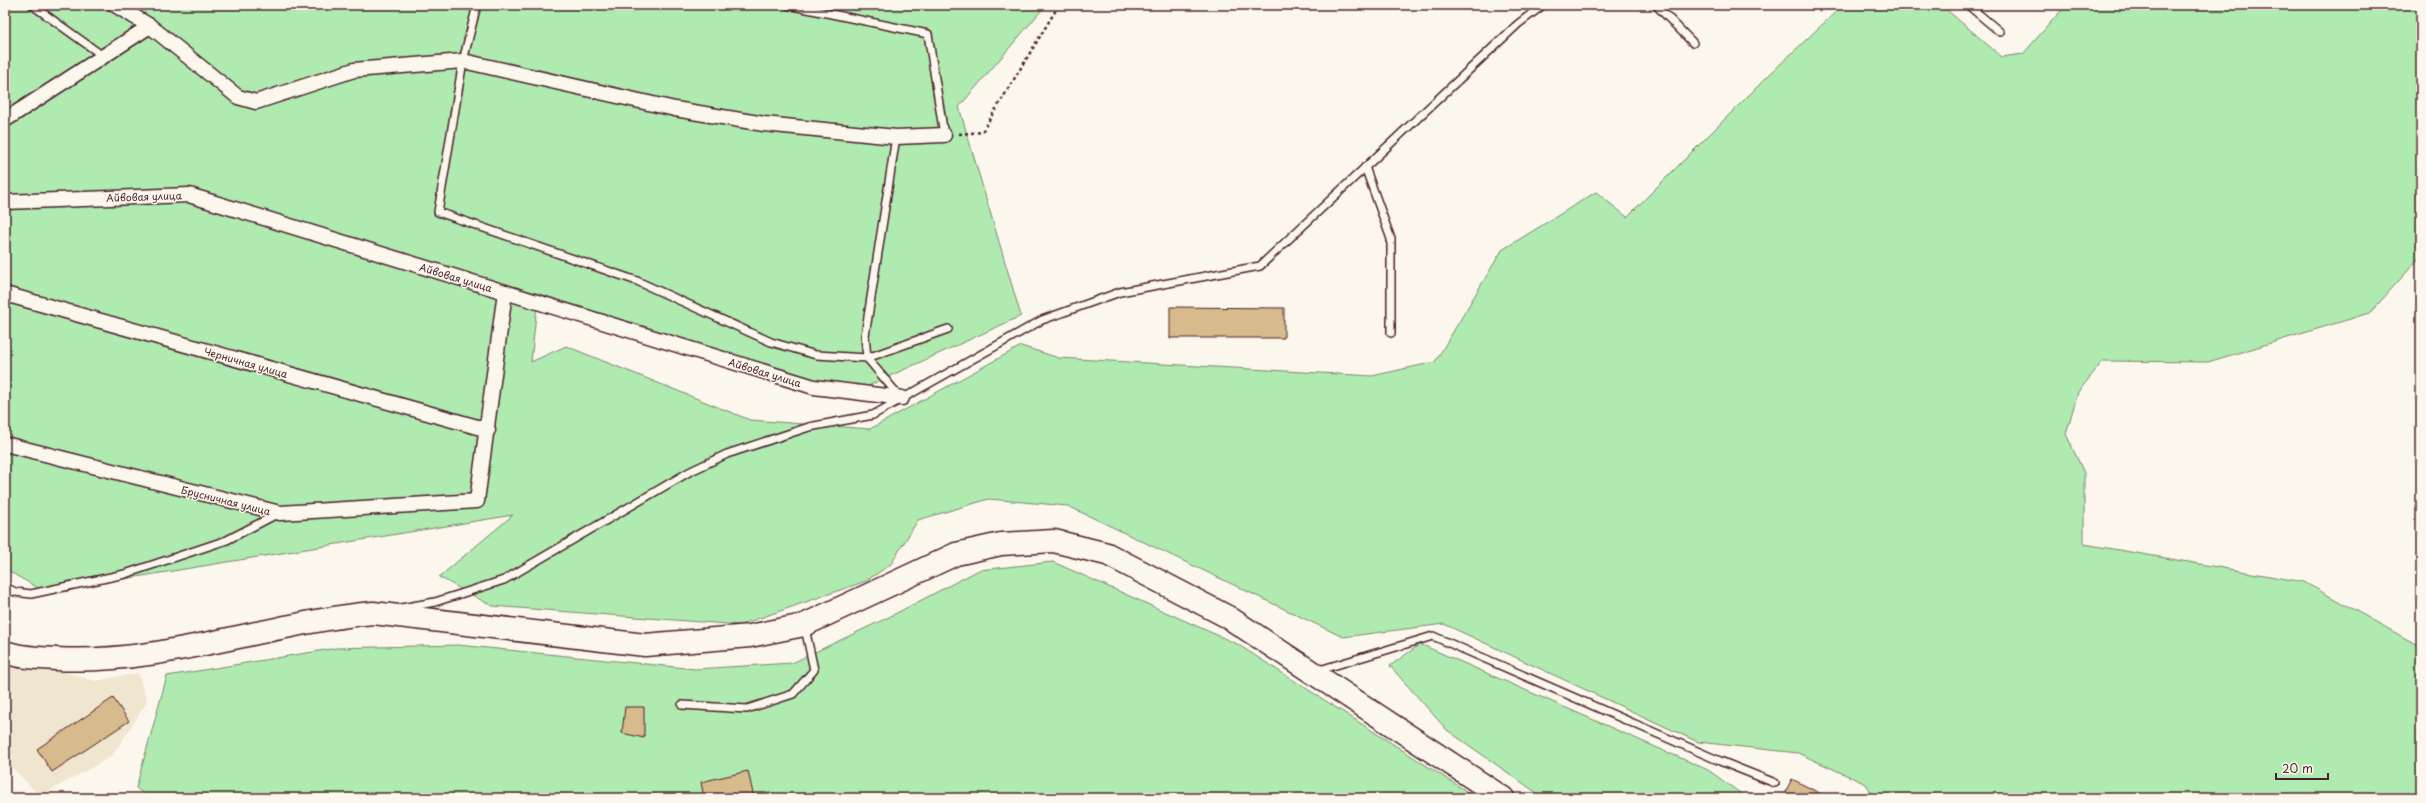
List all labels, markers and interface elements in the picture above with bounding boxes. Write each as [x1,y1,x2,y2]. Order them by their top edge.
street label: Айвовая улица [106,187,183,205]
street label: Айвовая улица [418,259,495,295]
street label: Черничная улица [202,343,290,381]
street label: Айвовая улица [727,354,804,390]
street label: Брусничная улица [180,482,273,519]
scale bar [2276,755,2328,781]
text: 20 m [2282,759,2313,777]

